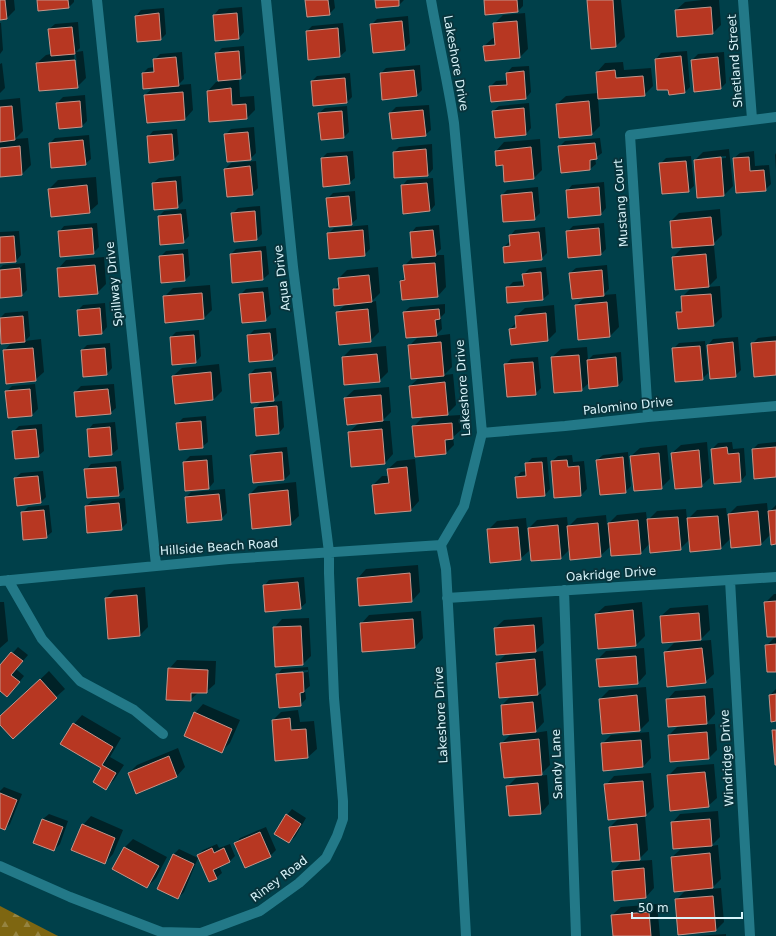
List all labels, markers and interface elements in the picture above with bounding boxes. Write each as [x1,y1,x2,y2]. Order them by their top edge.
street label: Lakeshore Drive [441,14,471,112]
street label: Shetland Street [725,14,745,108]
street label: Mustang Court [611,158,631,248]
street label: Spillway Drive [103,241,125,327]
street label: Aqua Drive [271,244,293,312]
street label: Lakeshore Drive [453,339,473,437]
street label: Palomino Drive [582,394,674,418]
street label: Hillside Beach Road [159,536,279,558]
street label: Oakridge Drive [565,564,657,584]
street label: Lakeshore Drive [431,666,451,764]
street label: Windridge Drive [717,709,737,807]
street label: Sandy Lane [549,729,565,799]
street label: Riney Road [248,853,310,905]
scale bar [632,894,742,920]
text: 50 m [638,901,669,915]

